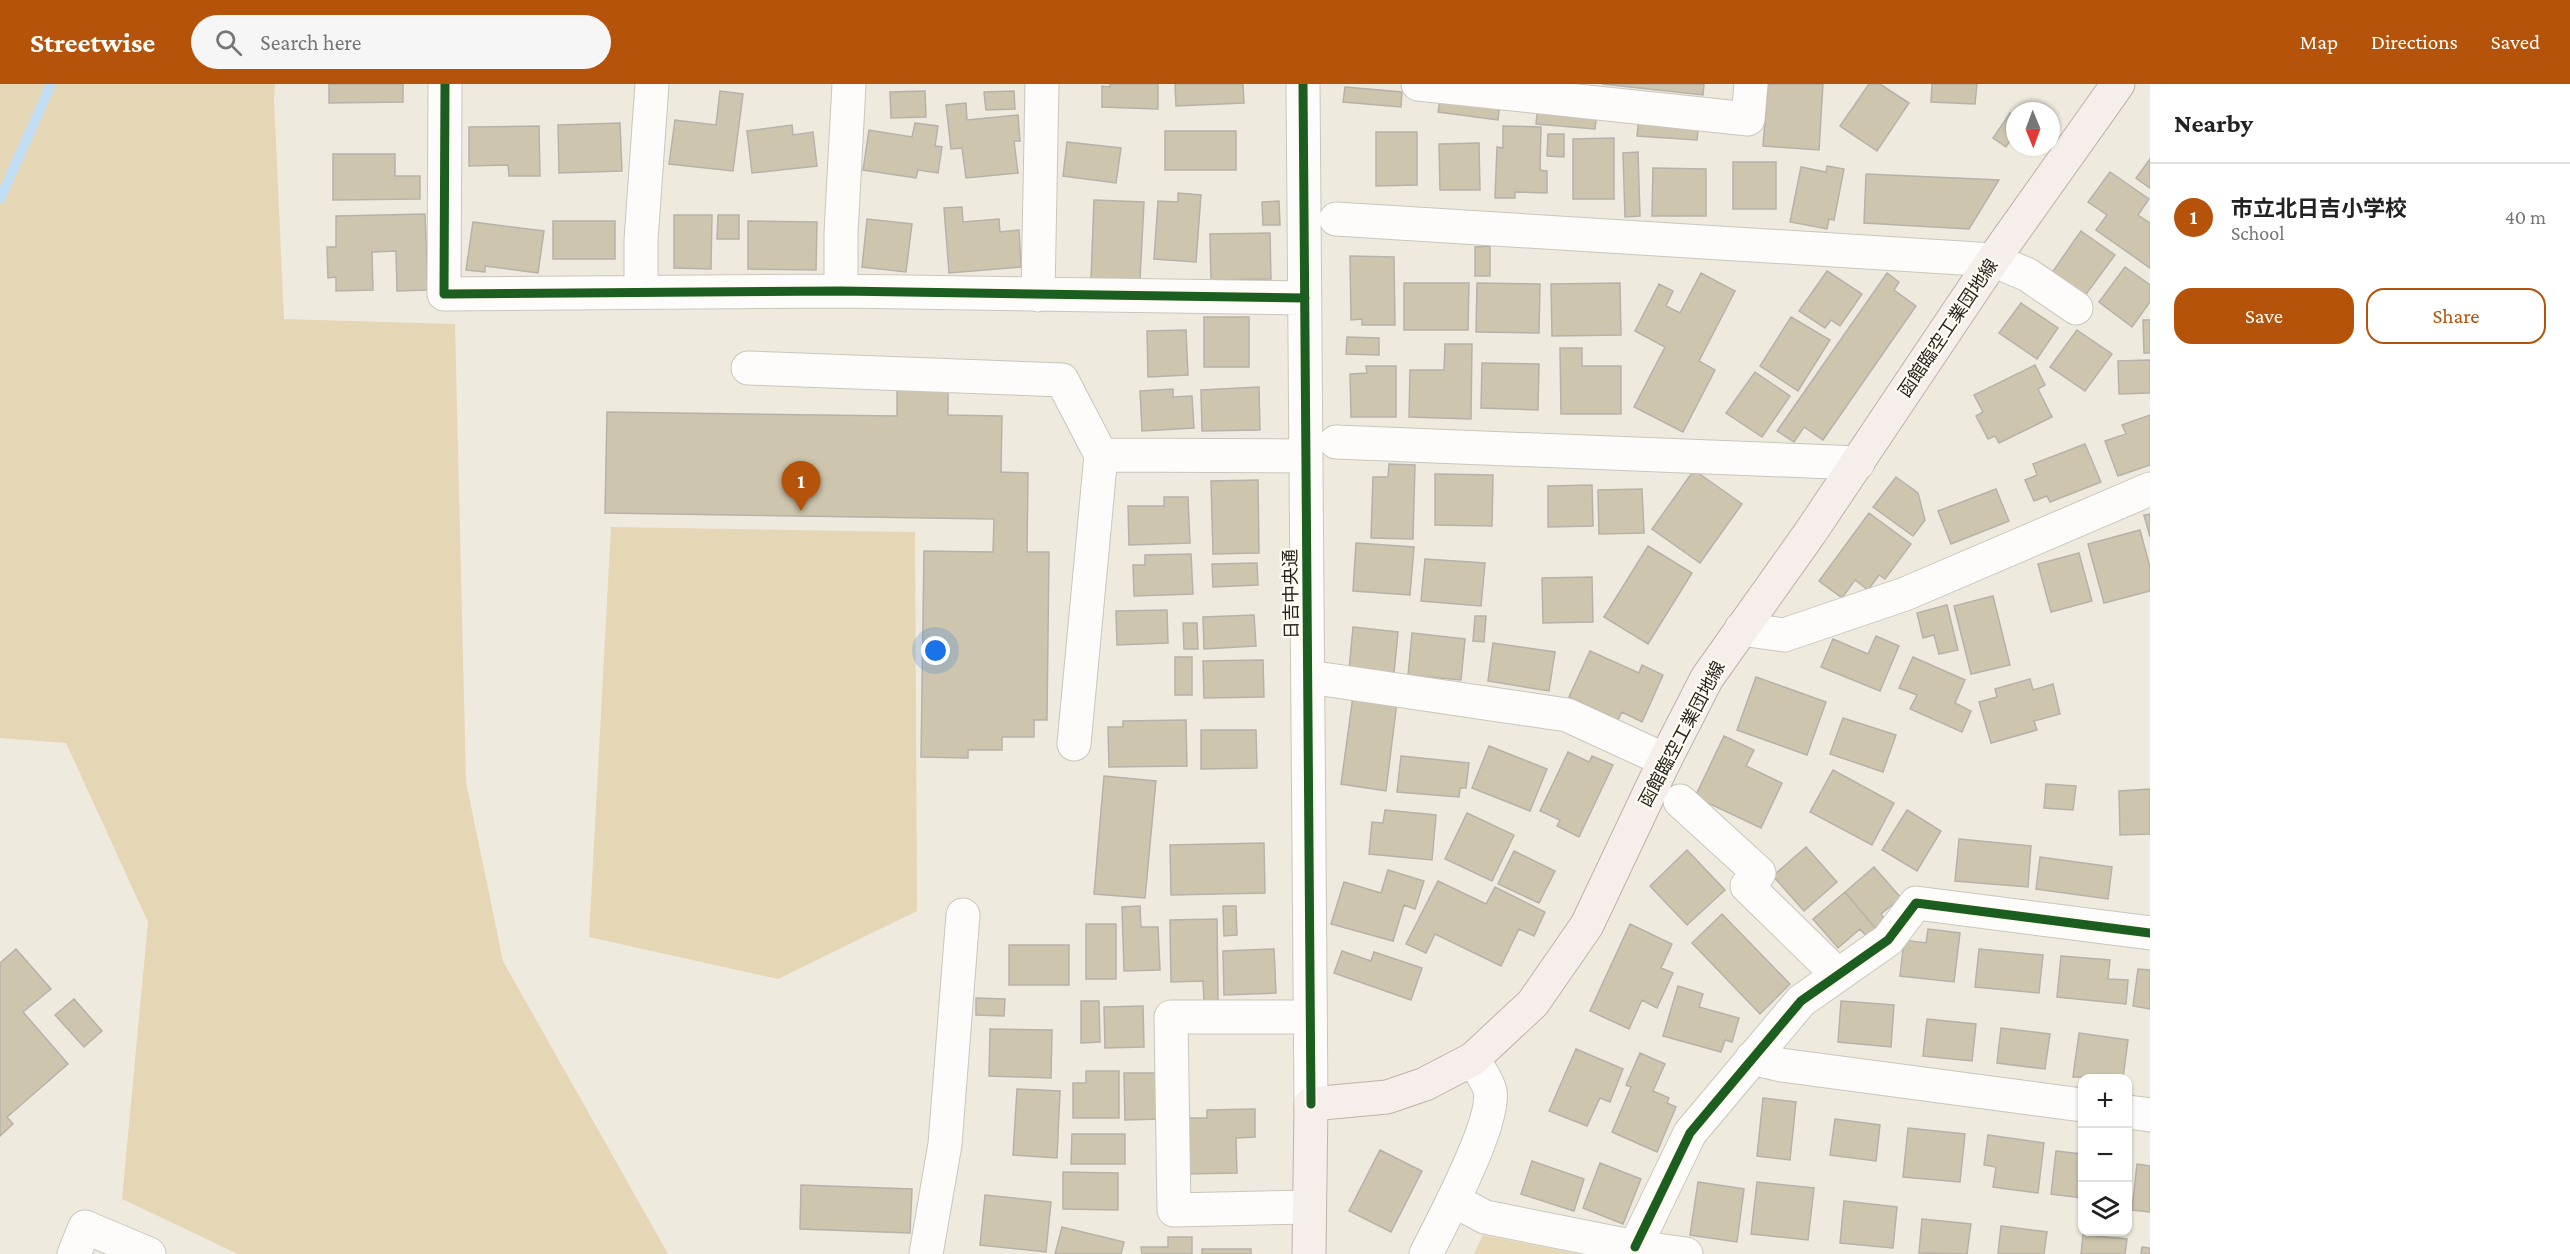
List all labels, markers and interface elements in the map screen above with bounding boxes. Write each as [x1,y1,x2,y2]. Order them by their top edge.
search box [191,15,611,69]
icon: search [212,26,245,59]
text: Streetwise [30,27,155,58]
text: Search here [260,30,361,55]
text: Map [2300,30,2338,54]
text: Directions [2371,30,2458,54]
text: Saved [2491,30,2540,54]
north arrow [2006,102,2060,156]
text: Nearby [2174,109,2253,138]
text: 市立北日吉小学校 [2231,196,2407,221]
text: 1 [2190,206,2197,228]
text: 40 m [2505,206,2546,228]
text: School [2231,222,2284,244]
street label: 函館臨空工業団地線 [1894,255,2002,401]
button: Save [2174,288,2354,344]
button: Share [2366,288,2546,344]
pin: 1 [782,462,820,511]
street label: 日吉中央通 [1280,549,1302,639]
your location [921,636,950,665]
street label: 函館臨空工業団地線 [1635,658,1729,810]
map controls [2078,1074,2132,1236]
button: + [2078,1074,2132,1128]
button: − [2078,1128,2132,1182]
button: layers [2078,1182,2132,1236]

